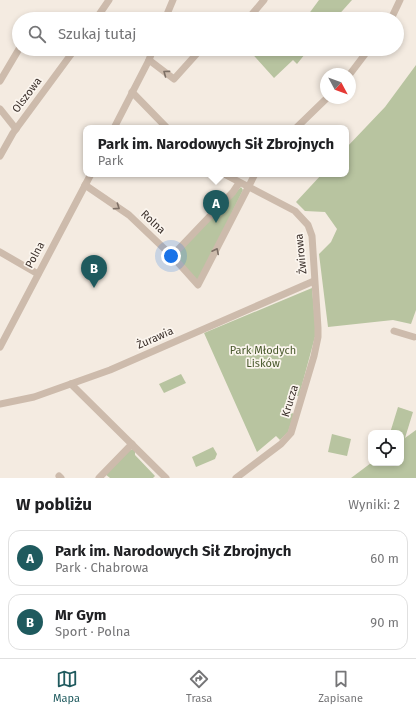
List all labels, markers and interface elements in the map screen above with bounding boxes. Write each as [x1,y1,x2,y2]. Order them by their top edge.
search box [12,12,404,56]
icon: search [26,23,48,45]
text: Szukaj tutaj [58,25,136,43]
north arrow [320,68,356,104]
one-way arrow [164,71,171,78]
street label: Olszowa [10,75,44,115]
popup [83,125,349,177]
text: Park im. Narodowych Sił Zbrojnych [98,135,334,153]
text: Park [98,153,123,168]
pin: A [203,190,229,223]
one-way arrow [113,202,120,210]
street label: Rolna [138,208,168,237]
street label: Żwirowa [291,233,310,275]
street label: Polna [23,240,47,270]
your location [161,246,181,266]
one-way arrow [211,247,218,255]
pin: B [81,255,107,288]
street label: Żurawia [134,323,175,352]
park label: Park Młodych Lisków [230,344,296,370]
street label: Krucza [279,383,301,419]
map controls [368,430,404,466]
button: locate [368,430,404,466]
text: W pobliżu [16,494,92,515]
text: Wyniki: 2 [348,497,400,512]
text: Park im. Narodowych Sił Zbrojnych [55,542,291,560]
text: A [26,551,34,566]
text: 60 m [370,551,399,566]
text: Park · Chabrowa [55,560,149,575]
text: Mr Gym [55,606,106,624]
text: B [26,615,34,630]
text: 90 m [370,615,399,630]
text: Sport · Polna [55,624,130,639]
tab: Mapa [53,668,80,705]
tab: Trasa [186,668,212,705]
tab: Zapisane [318,668,363,705]

